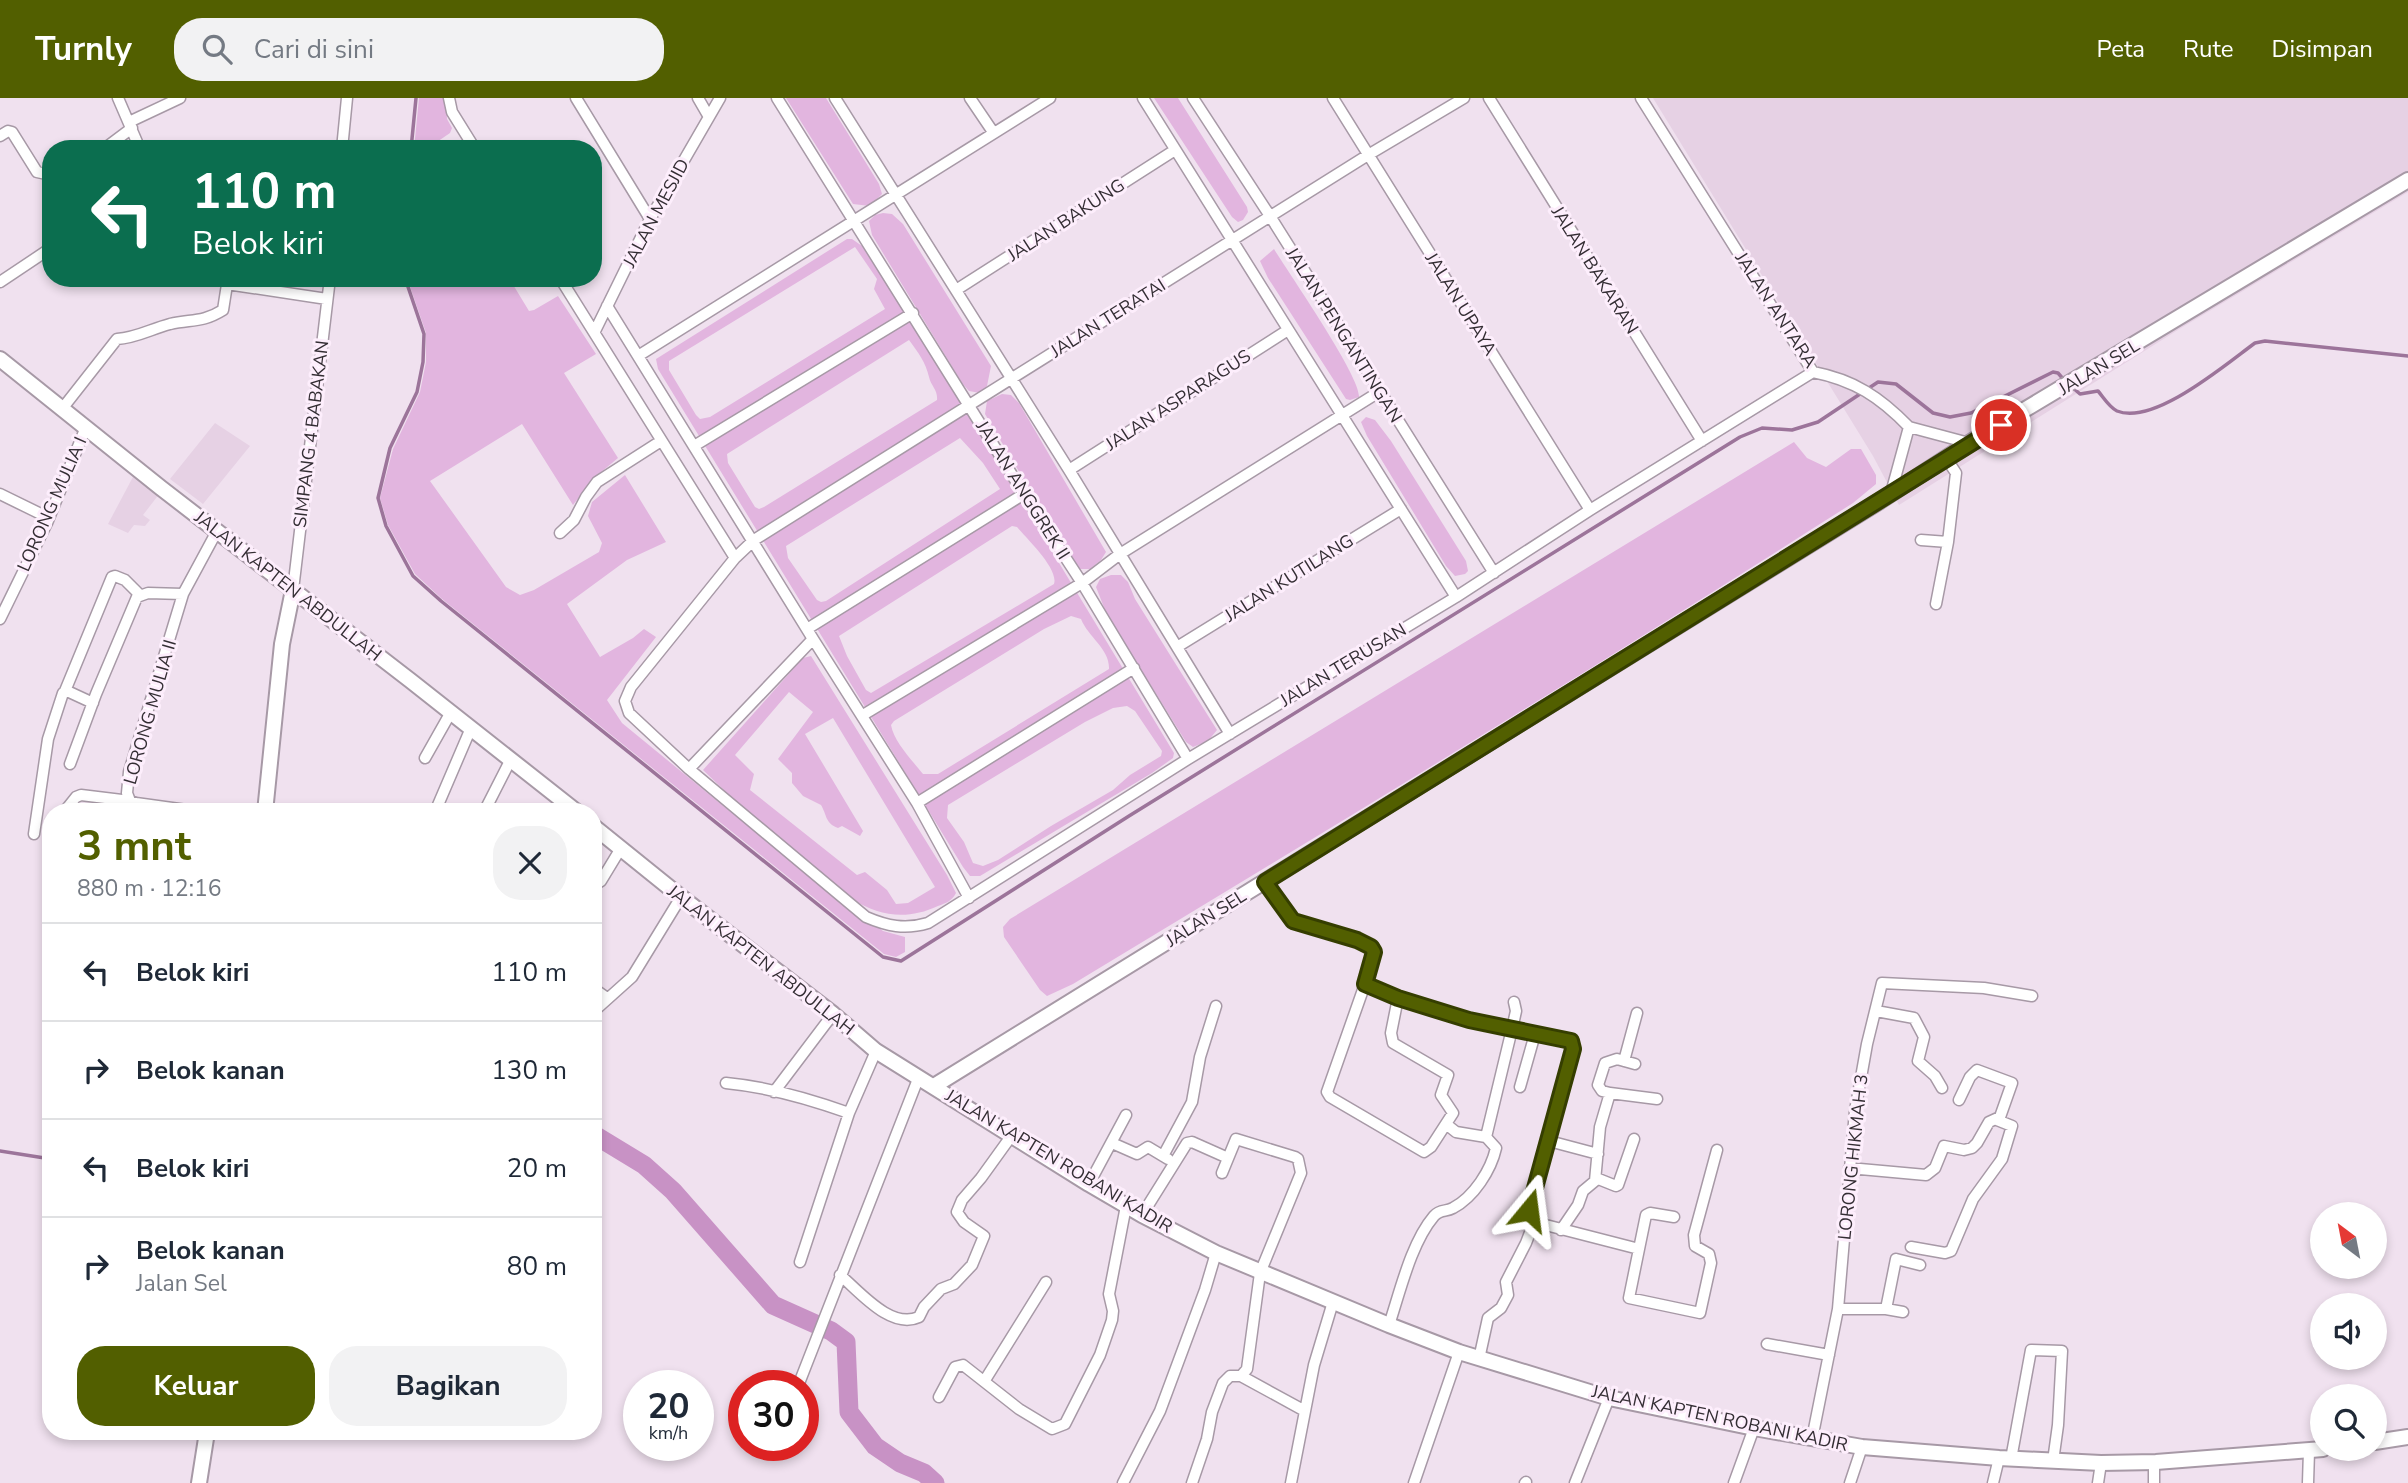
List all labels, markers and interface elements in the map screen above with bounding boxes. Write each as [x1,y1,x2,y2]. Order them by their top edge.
search box [174,18,664,81]
text: Turnly [35,27,132,72]
icon: search [198,30,236,68]
text: Cari di sini [254,32,374,67]
text: Peta [2096,33,2145,65]
text: Rute [2183,33,2234,65]
text: Disimpan [2272,33,2373,65]
street label: JALAN MESJID [617,154,695,272]
text: 110 m [192,158,336,225]
icon: left [77,168,168,259]
street label: JALAN BAKUNG [1002,173,1129,267]
street label: JALAN BAKARAN [1545,201,1644,339]
text: Belok kiri [192,222,324,265]
street label: JALAN PENGANTINGAN [1280,242,1408,427]
street label: JALAN UPAYA [1419,247,1502,360]
street label: JALAN ANTARA [1729,247,1822,372]
street label: JALAN TERATAI [1045,273,1170,364]
street label: JALAN SEL [2053,333,2144,401]
street label: SIMPANG 4 BABAKAN [288,339,334,529]
street label: JALAN ASPARAGUS [1100,344,1255,457]
pin [1971,395,2031,455]
icon: arrive [1982,406,2020,444]
street label: JALAN ANGGREK II [970,415,1075,564]
street label: LORONG MULIA I [12,433,92,575]
street label: JALAN KAPTEN ABDULLAH [189,505,387,667]
street label: JALAN KUTILANG [1219,529,1358,628]
street label: JALAN TERUSAN [1275,618,1411,713]
street label: LORONG MULIA II [118,637,182,787]
text: 3 mnt [77,818,191,875]
button: close [493,826,567,900]
text: 880 m · 12:16 [77,873,222,904]
street label: JALAN KAPTEN ABDULLAH [662,879,860,1041]
street label: JALAN SEL [1160,884,1251,953]
icon: left [77,953,115,991]
text: Belok kiri [136,955,249,990]
text: 110 m [491,955,567,990]
icon: right [77,1051,115,1089]
text: Belok kanan [136,1053,285,1088]
text: 130 m [491,1053,567,1088]
street label: LORONG HIKMAH 3 [1832,1073,1874,1241]
street label: JALAN KAPTEN ROBANI KADIR [940,1083,1177,1238]
icon: left [77,1149,115,1187]
text: Belok kiri [136,1151,249,1186]
text: 20 m [507,1151,567,1186]
position arrow [1492,1173,1566,1247]
north arrow [2310,1202,2387,1279]
map controls [2310,1202,2387,1461]
text: Belok kanan [136,1233,285,1268]
icon: right [77,1247,115,1285]
text: 80 m [507,1249,567,1284]
text: Jalan Sel [136,1268,227,1299]
button: sound [2310,1293,2387,1370]
button: Keluar [77,1346,315,1426]
button: Bagikan [329,1346,567,1426]
speed limit sign: 30 [728,1370,819,1461]
street label: JALAN KAPTEN ROBANI KADIR [1589,1379,1850,1457]
text: 20 [647,1383,690,1430]
button: search [2310,1384,2387,1461]
text: km/h [649,1421,688,1445]

